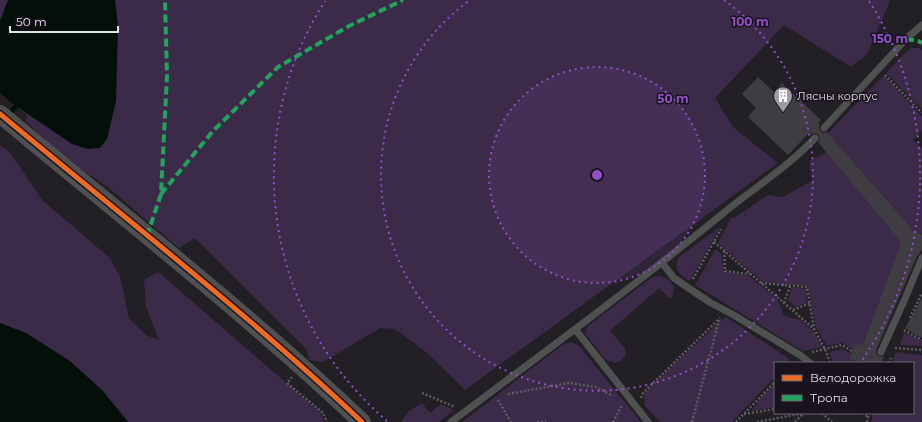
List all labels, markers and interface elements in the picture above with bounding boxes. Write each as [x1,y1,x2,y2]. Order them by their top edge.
scale bar [10,8,118,34]
text: 50 m [16,14,47,29]
text: 100 m [732,14,768,29]
text: 150 m [872,31,908,46]
building icon: Лясны корпус [772,85,794,113]
place label: Лясны корпус [797,89,878,103]
text: 50 m [657,91,689,106]
centre of rings [590,168,604,182]
legend [774,362,914,414]
text: Велодорожка [810,370,896,385]
text: Тропа [810,390,848,405]

